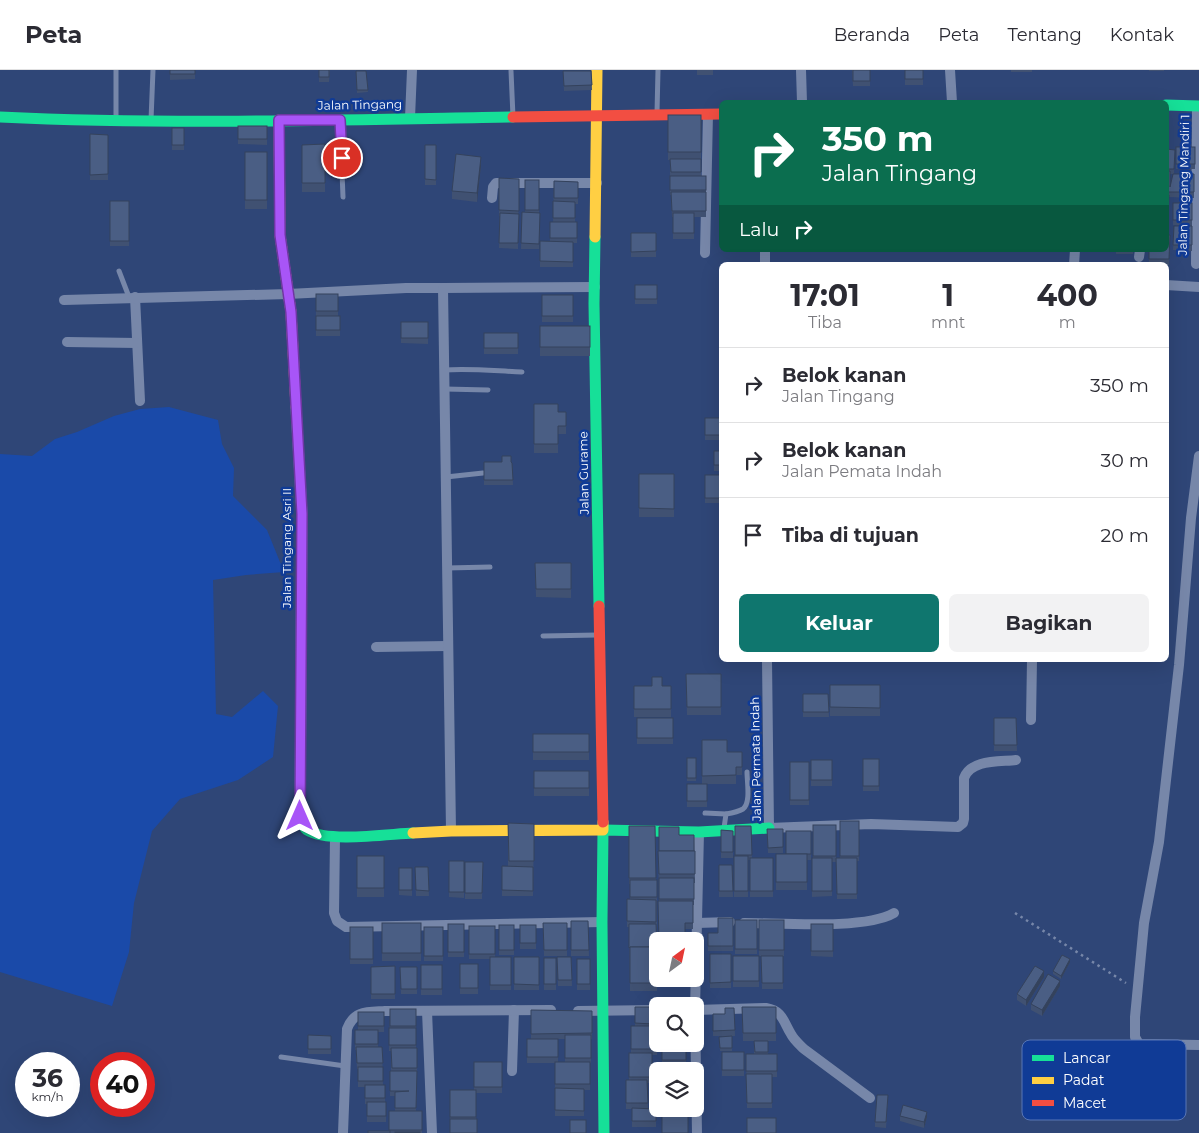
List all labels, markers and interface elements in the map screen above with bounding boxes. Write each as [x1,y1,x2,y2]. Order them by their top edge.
text: Peta [25,20,82,49]
text: Beranda [834,24,910,46]
text: Peta [938,24,979,46]
text: Tentang [1007,24,1082,46]
text: Kontak [1110,24,1174,46]
street label: Jalan Tingang [317,96,402,113]
street label: Jalan Tingang Mandiri 1 [1175,114,1192,257]
text: 350 m [822,117,934,160]
icon: right [739,120,804,185]
pin [321,137,363,179]
icon: arrive [328,144,356,172]
text: Jalan Tingang [822,160,977,187]
icon: right [789,215,817,243]
text: Lalu [739,218,779,241]
text: 17:01 [790,277,860,314]
text: 1 [942,277,954,314]
text: 400 [1036,277,1098,314]
text: Tiba [808,313,842,332]
text: mnt [931,313,965,332]
text: m [1059,313,1076,332]
text: Belok kanan [782,364,906,387]
icon: right [739,371,767,399]
text: 350 m [1090,374,1149,397]
text: Jalan Tingang [782,387,895,406]
street label: Jalan Gurame [575,431,592,516]
text: Belok kanan [782,439,906,462]
icon: right [739,446,767,474]
text: 30 m [1101,449,1149,472]
text: Jalan Pemata Indah [782,462,942,481]
street label: Jalan Tingang Asri II [279,488,294,609]
icon: arrive [739,521,767,549]
text: Tiba di tujuan [782,524,919,547]
text: 20 m [1101,524,1149,547]
button: Keluar [739,594,939,652]
button: Bagikan [949,594,1149,652]
street label: Jalan Permata Indah [747,696,764,823]
position arrow [273,789,325,841]
north arrow [649,932,704,988]
map controls [649,932,704,1117]
button: search [649,997,704,1052]
legend [1022,1040,1186,1120]
text: Lancar [1063,1049,1111,1067]
speed limit sign: 40 [90,1052,155,1117]
button: layers [649,1062,704,1117]
text: 36 [32,1063,63,1093]
text: Padat [1063,1071,1105,1089]
text: km/h [31,1089,64,1104]
text: Macet [1063,1094,1107,1112]

